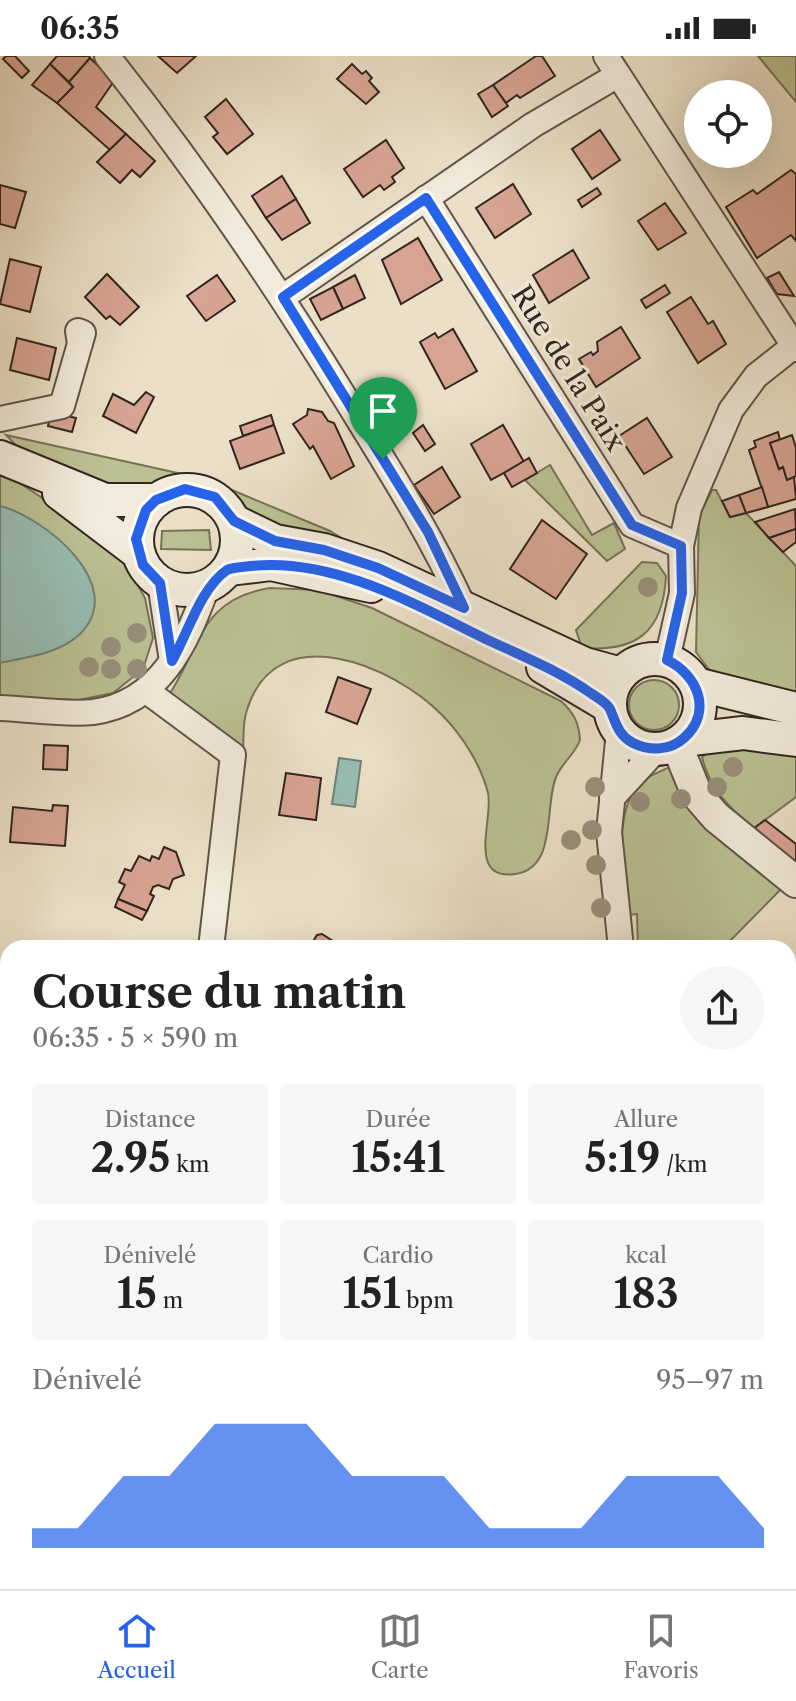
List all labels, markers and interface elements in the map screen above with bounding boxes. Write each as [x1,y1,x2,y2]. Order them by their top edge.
text: 06:35 [40,10,119,47]
map controls [684,80,772,168]
button: locate [684,80,772,168]
street label: Rue de la Paix [505,279,634,458]
pin [349,377,417,459]
icon: arrive [361,389,405,433]
text: Course du matin [32,965,406,1019]
button: share [680,966,764,1050]
text: 06:35 · 5 × 590 m [32,1022,238,1054]
text: Distance [104,1106,196,1133]
text: Durée [366,1106,431,1133]
text: Allure [614,1106,678,1133]
text: 2.95 [91,1133,170,1182]
text: 15:41 [351,1133,445,1182]
text: 5:19 [585,1133,660,1182]
text: km [170,1151,209,1178]
text: /km [660,1151,707,1178]
text: Dénivelé [104,1242,196,1269]
text: Cardio [362,1242,434,1269]
text: kcal [625,1242,667,1269]
text: 15 [117,1269,157,1318]
text: 151 [342,1269,400,1318]
text: 183 [613,1269,679,1318]
text: m [157,1287,183,1314]
text: bpm [400,1287,454,1314]
text: Dénivelé [32,1364,142,1396]
text: 95–97 m [656,1364,764,1396]
tab: Accueil [98,1609,176,1684]
tab: Carte [371,1609,429,1684]
tab: Favoris [624,1609,698,1684]

